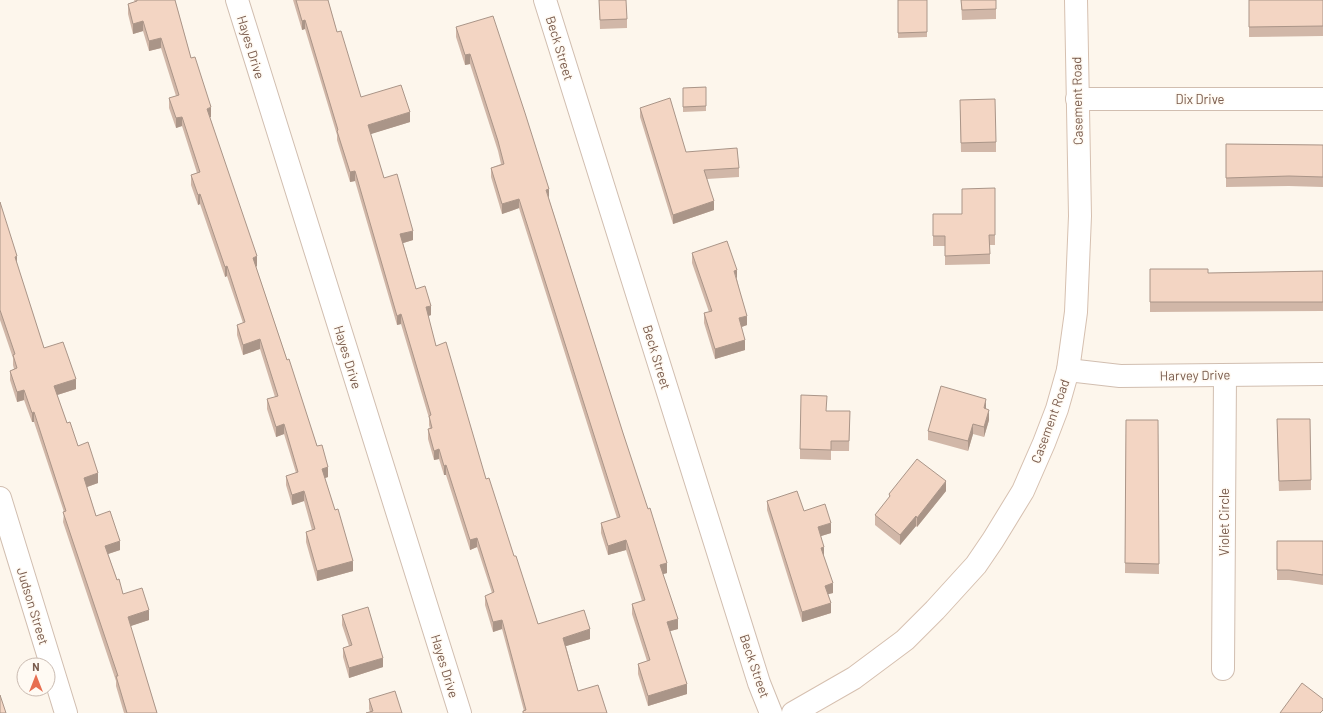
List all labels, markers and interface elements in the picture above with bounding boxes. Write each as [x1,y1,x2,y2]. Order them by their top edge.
street label: Hayes Drive [234,13,268,81]
street label: Beck Street [543,14,577,82]
street label: Casement Road [1068,57,1086,145]
street label: Dix Drive [1175,91,1225,107]
street label: Hayes Drive [331,323,365,391]
street label: Beck Street [640,323,674,391]
street label: Harvey Drive [1160,366,1230,384]
street label: Casement Road [1027,377,1073,465]
street label: Violet Circle [1216,488,1232,556]
street label: Judson Street [14,565,52,647]
street label: Hayes Drive [428,632,462,700]
street label: Beck Street [737,632,773,700]
north arrow [16,657,56,697]
text: N [32,660,40,673]

